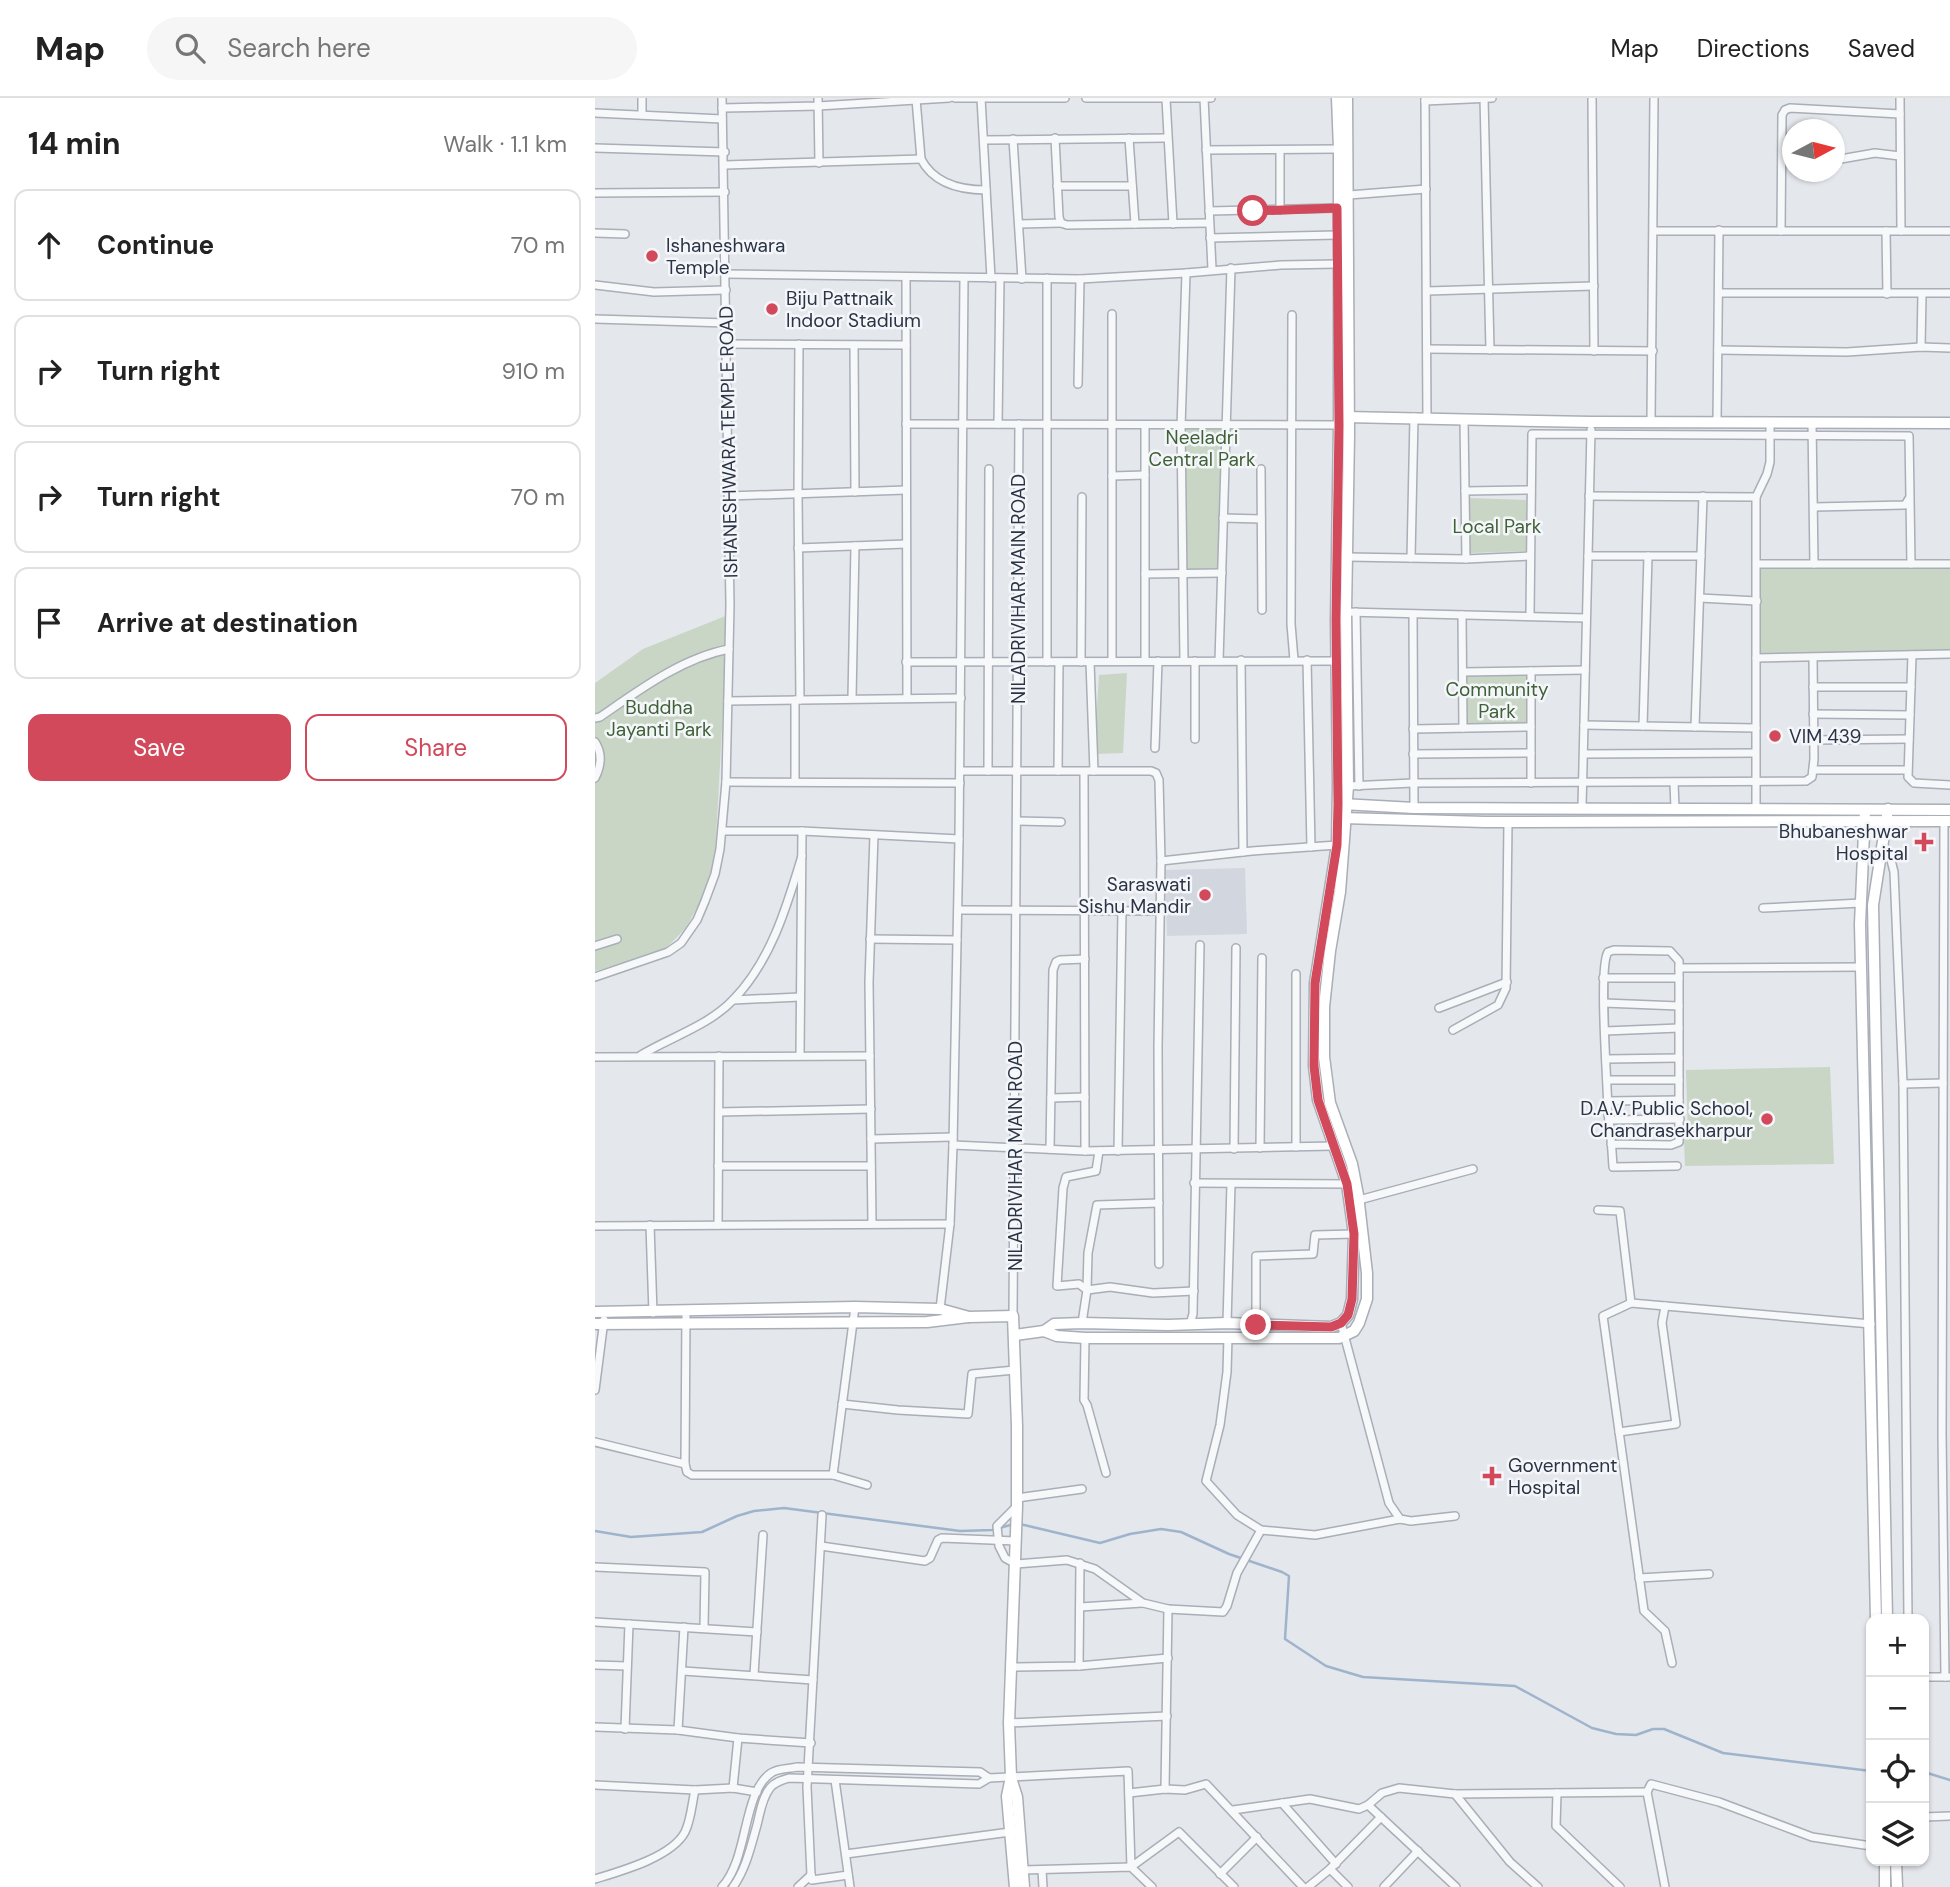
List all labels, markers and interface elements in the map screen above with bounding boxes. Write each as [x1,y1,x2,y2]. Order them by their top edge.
search box [147,17,637,80]
text: Map [35,27,105,70]
icon: search [171,29,209,67]
text: Search here [227,31,371,65]
text: Map [1611,33,1659,64]
text: Directions [1697,33,1810,64]
text: Saved [1848,33,1915,64]
north arrow [1782,119,1845,182]
text: 14 min [28,124,120,163]
text: Walk · 1.1 km [443,129,567,159]
route start [1237,195,1268,226]
icon: ahead [30,226,68,264]
text: Continue [97,228,214,262]
text: 70 m [511,230,565,260]
place label: Ishaneshwara Temple [666,233,785,280]
marker: Ishaneshwara Temple [644,248,660,264]
place label: Biju Pattnaik Indoor Stadium [786,286,921,333]
marker: Biju Pattnaik Indoor Stadium [764,301,780,317]
street label: ISHANESHWARA TEMPLE ROAD [714,306,743,578]
icon: right [30,352,68,390]
text: Turn right [97,354,221,388]
text: 910 m [501,356,565,386]
park label: Neeladri Central Park [1149,425,1256,472]
street label: NILADRIVIHAR MAIN ROAD [1006,474,1031,704]
icon: right [30,478,68,516]
text: Turn right [97,480,221,514]
text: 70 m [511,482,565,512]
park label: Local Park [1453,514,1542,539]
icon: arrive [30,604,68,642]
text: Arrive at destination [97,606,358,640]
park label: Community Park [1445,677,1549,724]
park label: Buddha Jayanti Park [606,695,712,742]
button: Save [28,714,291,781]
button: Share [305,714,567,781]
place label: VIM 439 [1789,724,1861,749]
marker: VIM 439 [1767,728,1783,744]
place label: Bhubaneshwar Hospital [1779,819,1908,866]
marker: Bhubaneshwar Hospital [1914,832,1934,852]
place label: Saraswati Sishu Mandir [1078,872,1191,919]
marker: Saraswati Sishu Mandir [1197,887,1213,903]
street label: NILADRIVIHAR MAIN ROAD [1003,1041,1028,1271]
place label: D.A.V. Public School, Chandrasekharpur [1580,1096,1753,1143]
marker: D.A.V. Public School, Chandrasekharpur [1759,1111,1775,1127]
route end [1240,1309,1271,1340]
place label: Government Hospital [1508,1453,1618,1500]
marker: Government Hospital [1482,1466,1502,1486]
map controls [1866,1614,1929,1866]
button: + [1866,1614,1929,1677]
button: − [1866,1677,1929,1740]
button: locate [1866,1740,1929,1803]
button: layers [1866,1803,1929,1866]

